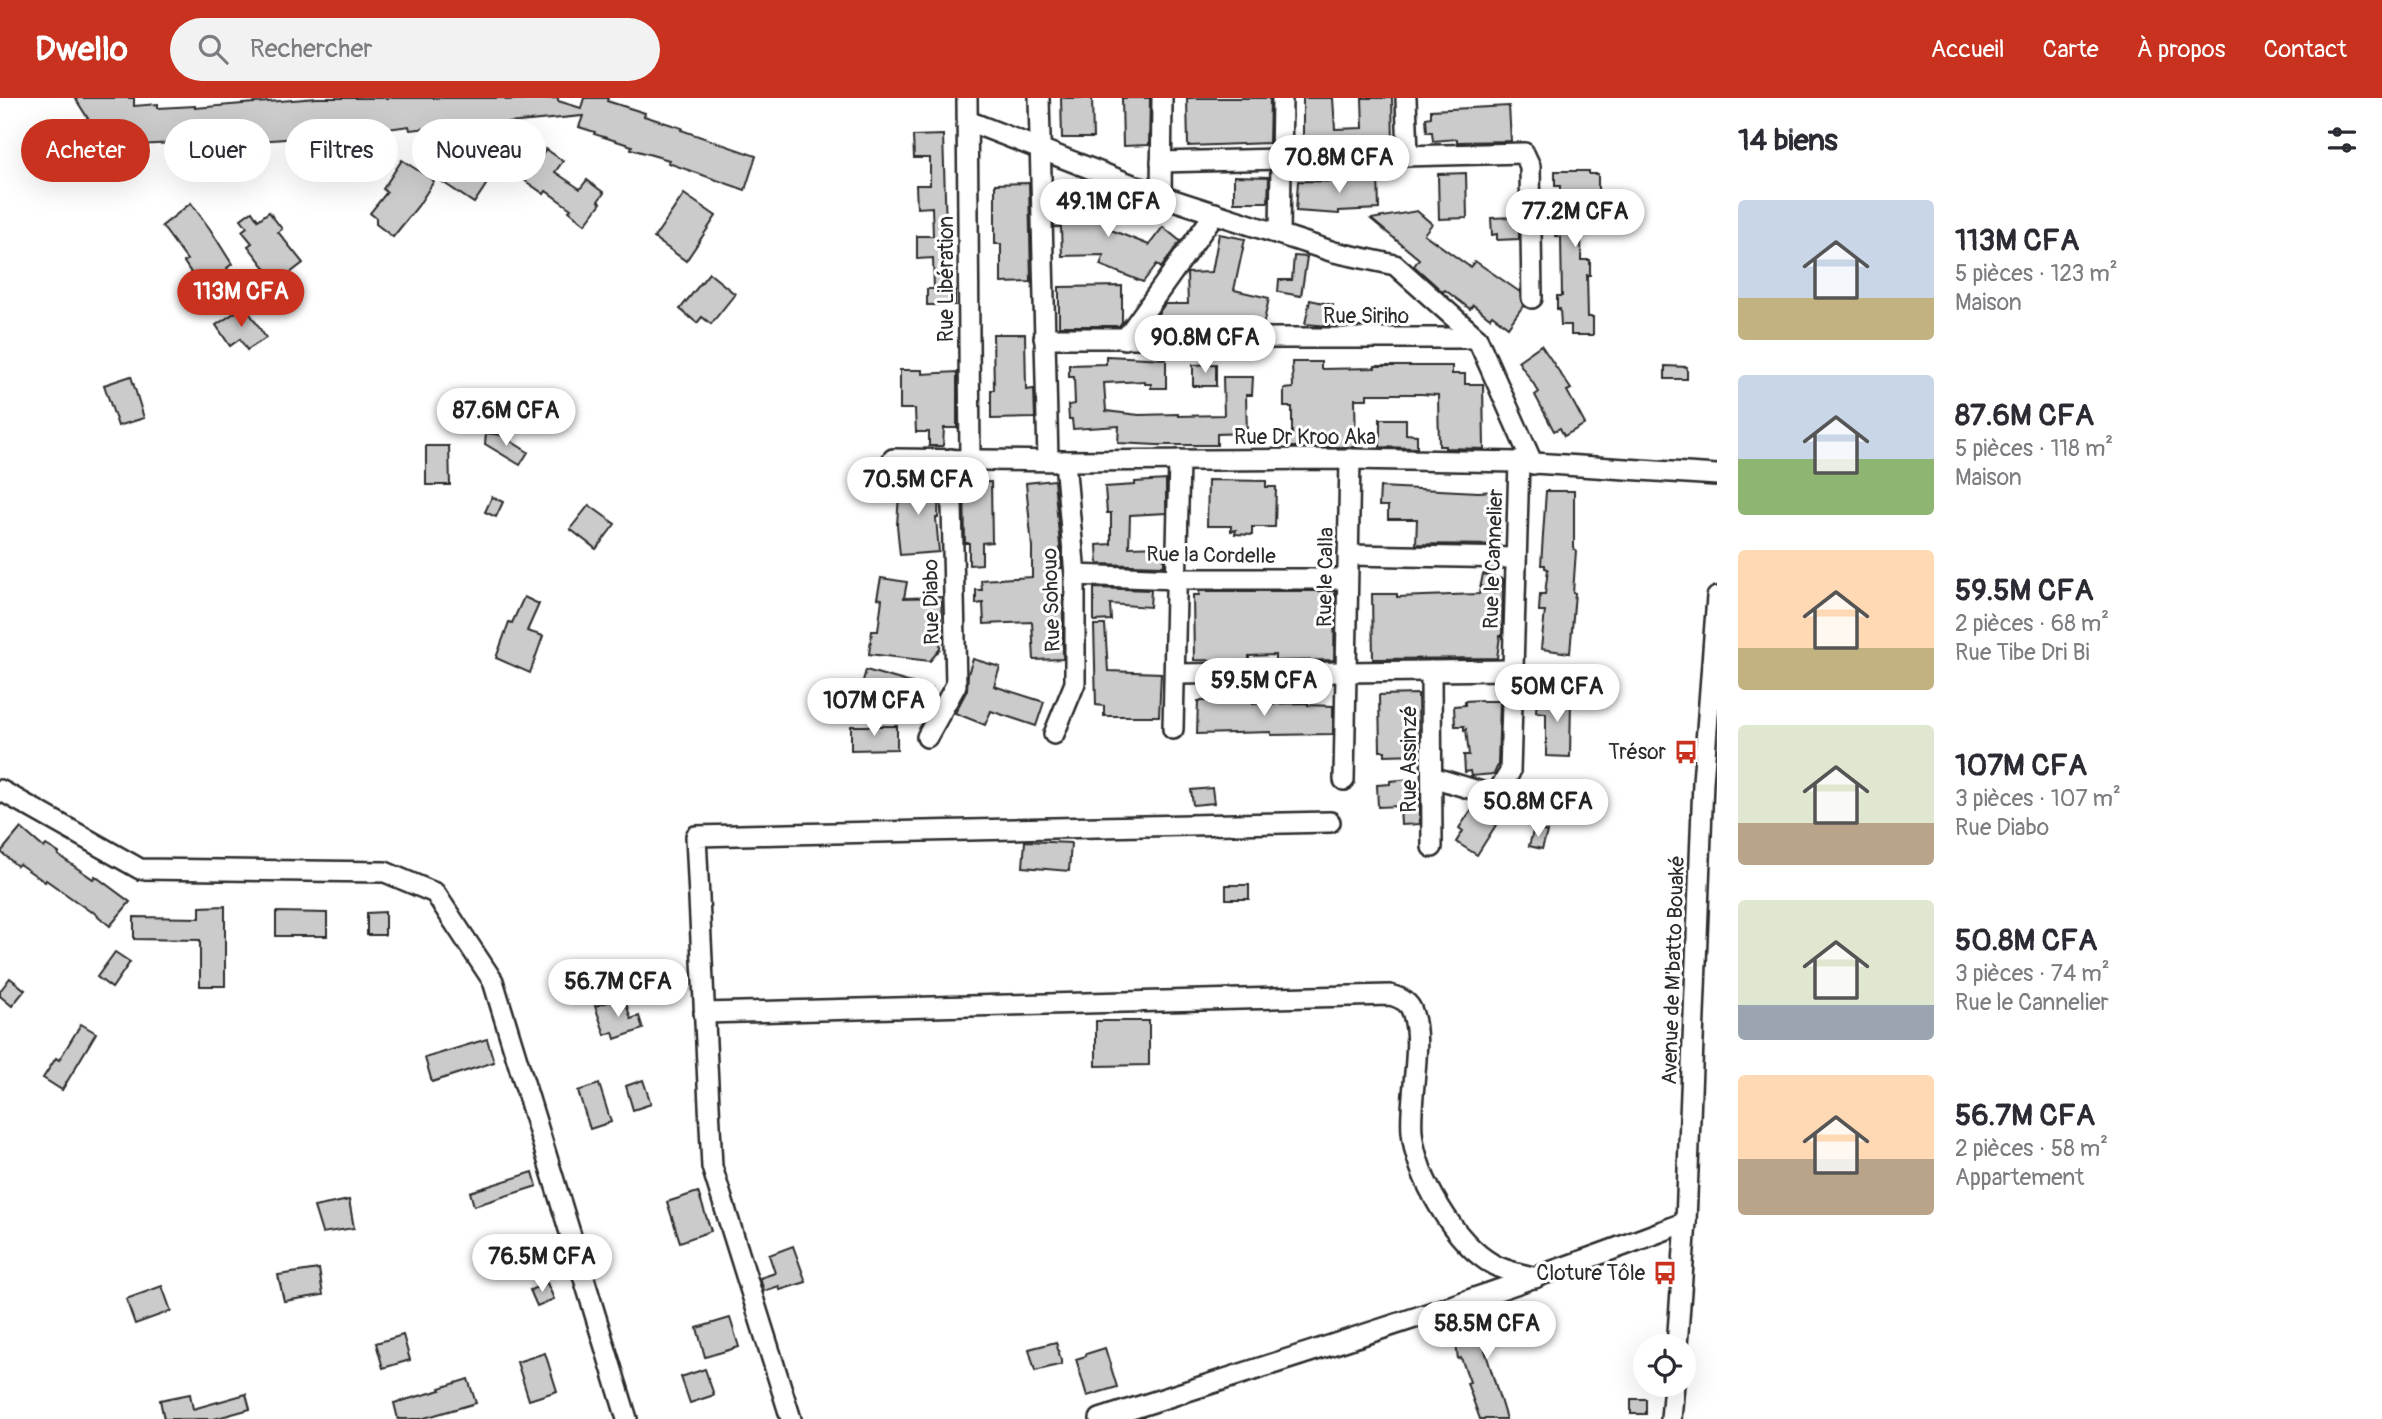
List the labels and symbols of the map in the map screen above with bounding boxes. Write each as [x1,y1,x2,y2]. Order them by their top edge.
pin: 70.8M CFA [1259,136,1419,195]
pin: 49.1M CFA [1028,180,1188,239]
pin: 77.2M CFA [1495,190,1655,249]
street label: Rue Libération [933,216,960,342]
pin: 113M CFA [169,270,313,329]
street label: Rue Siriho [1323,303,1409,330]
pin: 90.8M CFA [1125,316,1285,375]
pin: 87.6M CFA [426,388,586,448]
street label: Rue Dr Kroo Aka [1234,424,1376,451]
pin: 70.5M CFA [838,458,998,517]
street label: Rue le Cannelier [1478,488,1509,630]
street label: Rue le Calla [1311,527,1340,627]
street label: Rue la Cordelle [1146,541,1277,570]
street label: Rue Sohouo [1036,547,1067,652]
street label: Rue Diabo [917,559,946,645]
pin: 59.5M CFA [1184,658,1344,718]
pin: 50M CFA [1492,664,1622,724]
pin: 107M CFA [802,678,946,738]
street label: Rue Assinzé [1396,705,1423,813]
bus stop icon: Trésor [1672,738,1700,766]
place label: Trésor [1608,739,1666,766]
pin: 50.8M CFA [1458,780,1618,839]
street label: Avenue de M'batto Bouaké [1656,855,1691,1085]
pin: 56.7M CFA [538,960,698,1019]
pin: 76.5M CFA [462,1234,622,1294]
bus stop icon: Cloture Tôle [1651,1259,1679,1287]
place label: Cloture Tôle [1536,1260,1646,1287]
pin: 58.5M CFA [1407,1302,1567,1361]

